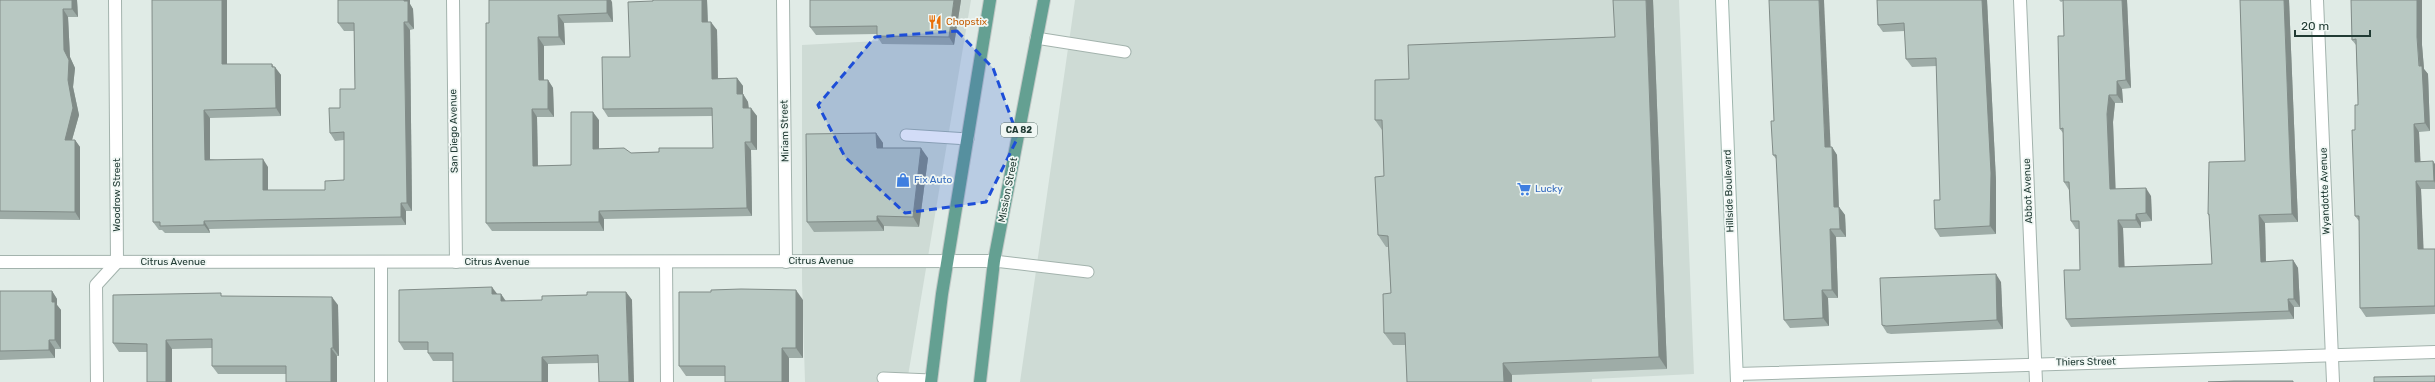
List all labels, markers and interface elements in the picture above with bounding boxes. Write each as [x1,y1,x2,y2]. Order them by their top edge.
scale bar [2295,12,2370,38]
restaurant icon: Chopstix [927,14,943,30]
place label: Chopstix [946,16,988,28]
text: 20 m [2301,19,2329,33]
street label: San Diego Avenue [447,88,461,173]
street label: Miriam Street [778,100,792,162]
road number: CA 82 [1001,123,1037,137]
street label: Wyandotte Avenue [2317,147,2333,235]
street label: Hillside Boulevard [1722,149,1736,233]
street label: Mission Street [996,156,1020,224]
street label: Woodrow Street [111,158,123,232]
street label: Abbot Avenue [2021,158,2035,224]
shop icon: Fix Auto [895,172,911,188]
place label: Fix Auto [914,174,952,186]
supermarket icon: Lucky [1516,181,1532,197]
place label: Lucky [1535,183,1563,195]
street label: Citrus Avenue [788,255,854,267]
street label: Citrus Avenue [140,256,206,268]
street label: Citrus Avenue [464,256,530,268]
street label: Thiers Street [2056,355,2116,369]

